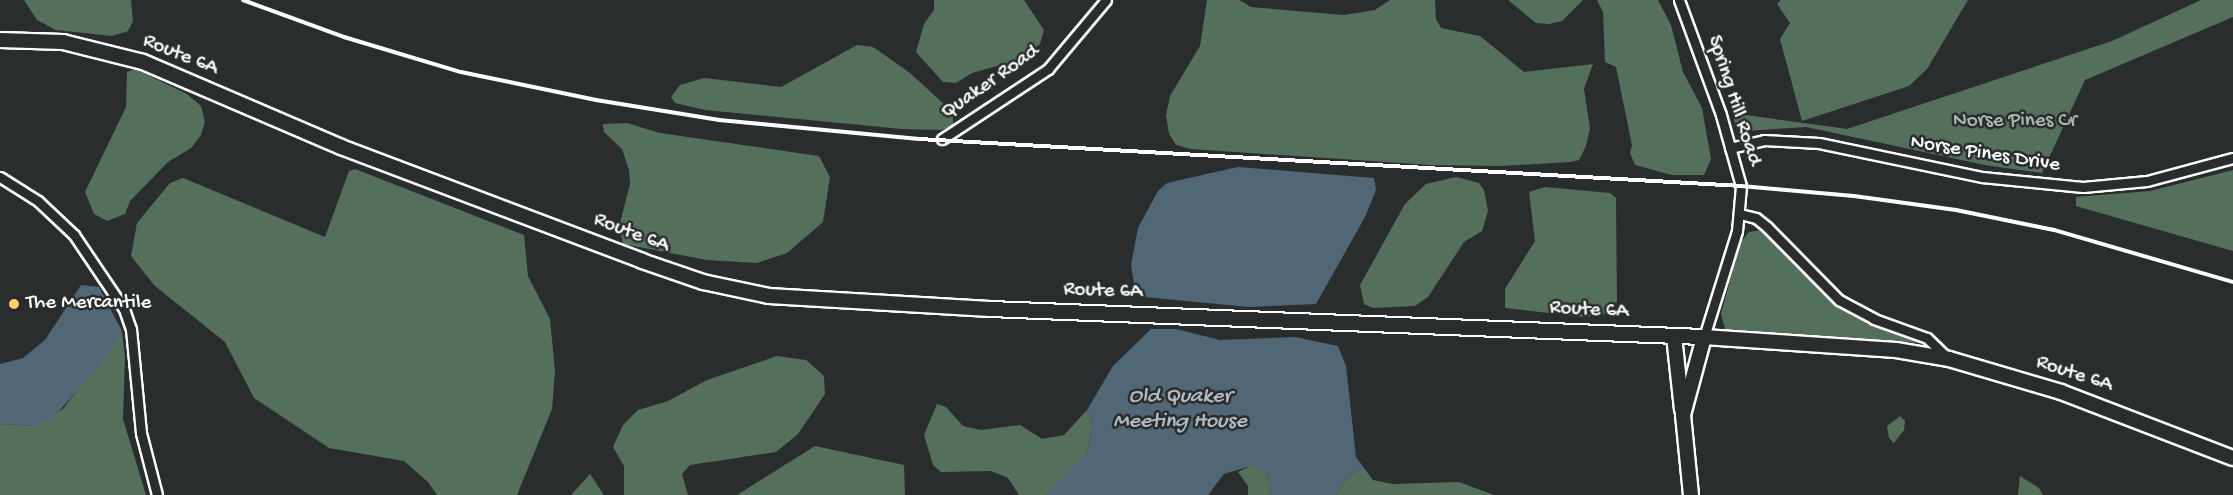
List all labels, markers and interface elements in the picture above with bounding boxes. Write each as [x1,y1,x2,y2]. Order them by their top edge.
street label: Route 6A [139,29,221,83]
street label: Spring Hill Road [1700,33,1766,169]
street label: Quaker Road [937,40,1045,126]
park label: Norse Pines Cr [1953,109,2077,135]
street label: Norse Pines Drive [1908,131,2062,179]
street label: Route 6A [590,208,672,260]
street label: Route 6A [1063,278,1143,306]
place label: The Mercantile [26,291,151,317]
street label: Route 6A [1549,296,1629,326]
marker: The Mercantile [7,297,21,311]
street label: Route 6A [2032,351,2116,399]
water label: Old Quaker Meeting House [1113,384,1247,436]

